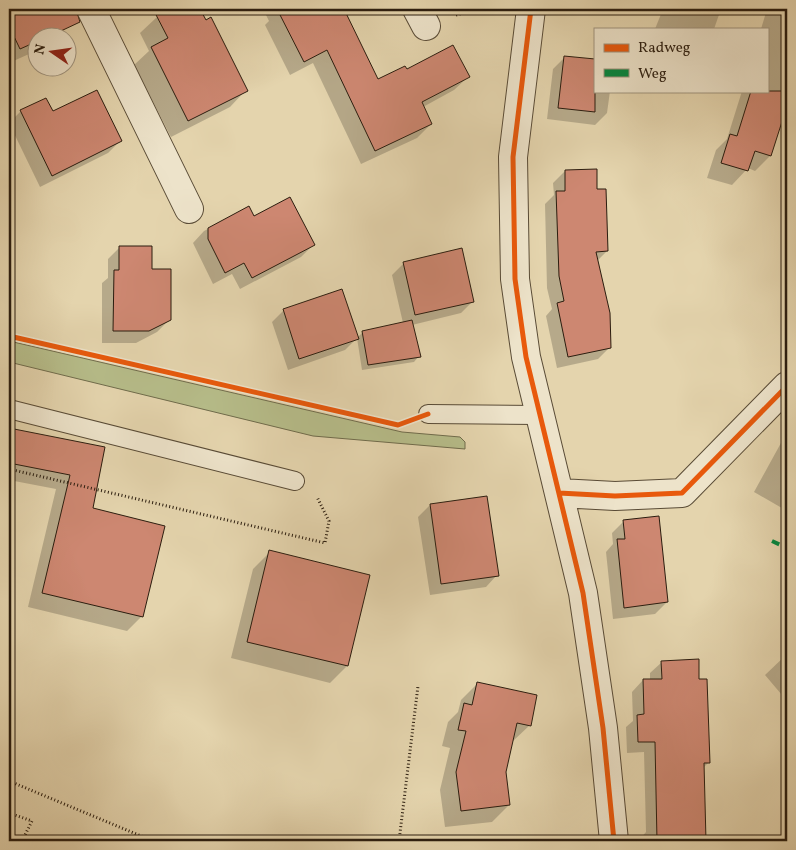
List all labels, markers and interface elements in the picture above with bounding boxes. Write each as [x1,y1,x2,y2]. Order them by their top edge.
north arrow [28,28,78,78]
legend [594,28,768,92]
text: Radweg [638,38,691,59]
text: N [30,42,51,57]
text: Weg [638,64,667,85]

